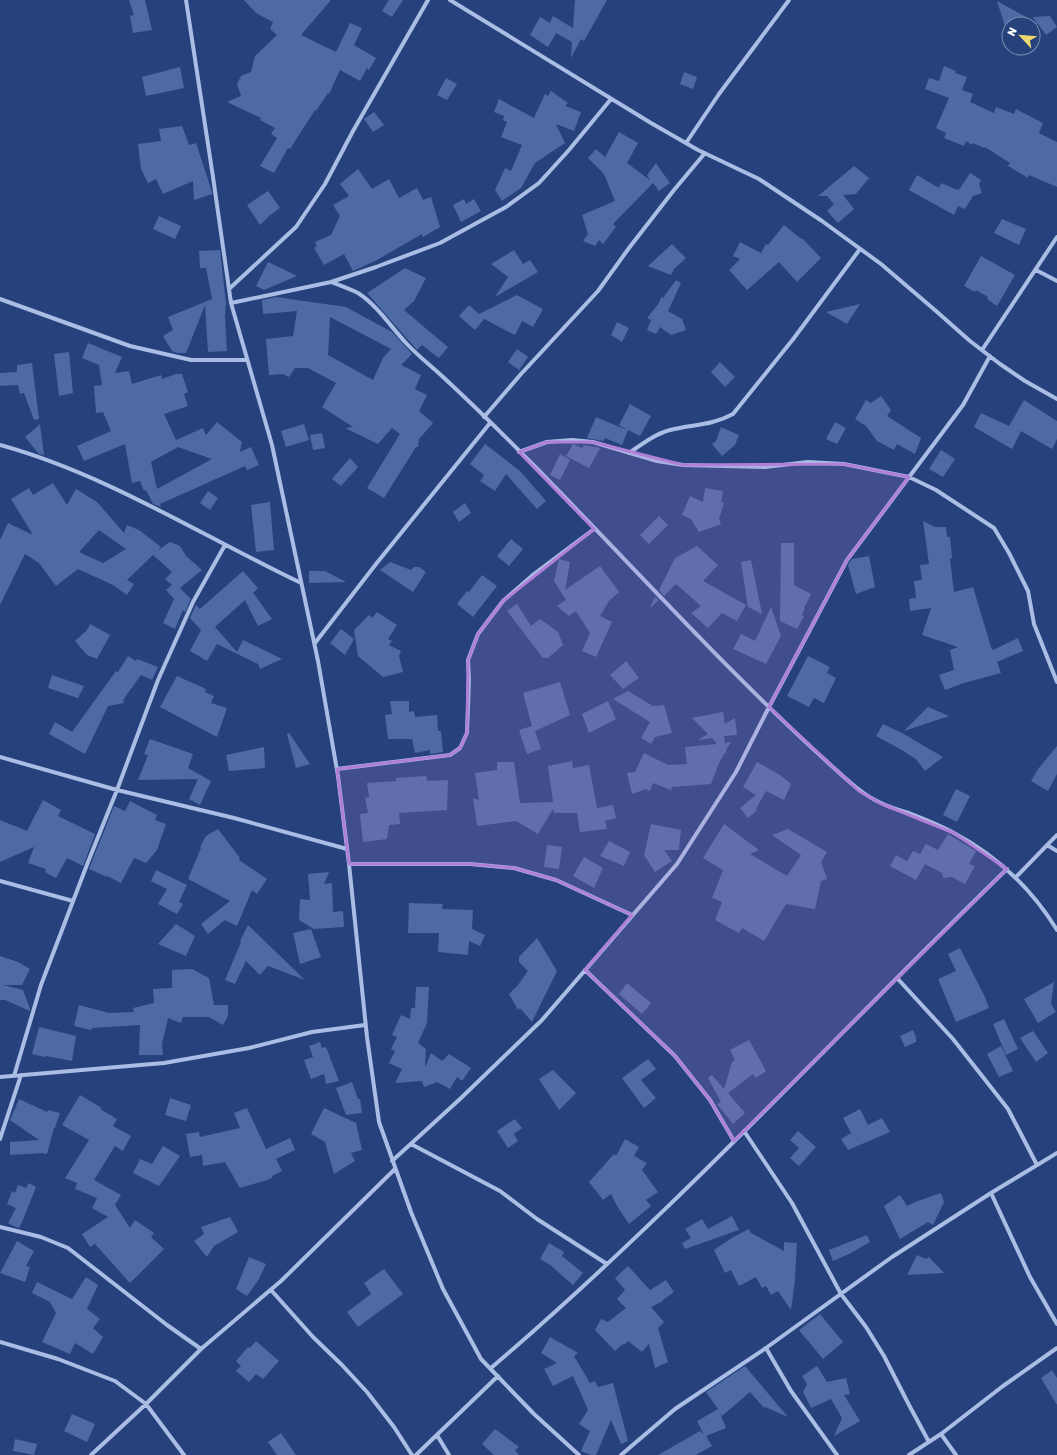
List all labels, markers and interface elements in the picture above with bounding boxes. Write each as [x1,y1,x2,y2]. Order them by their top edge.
north arrow [1001,16,1041,56]
text: N [1005,25,1020,38]

